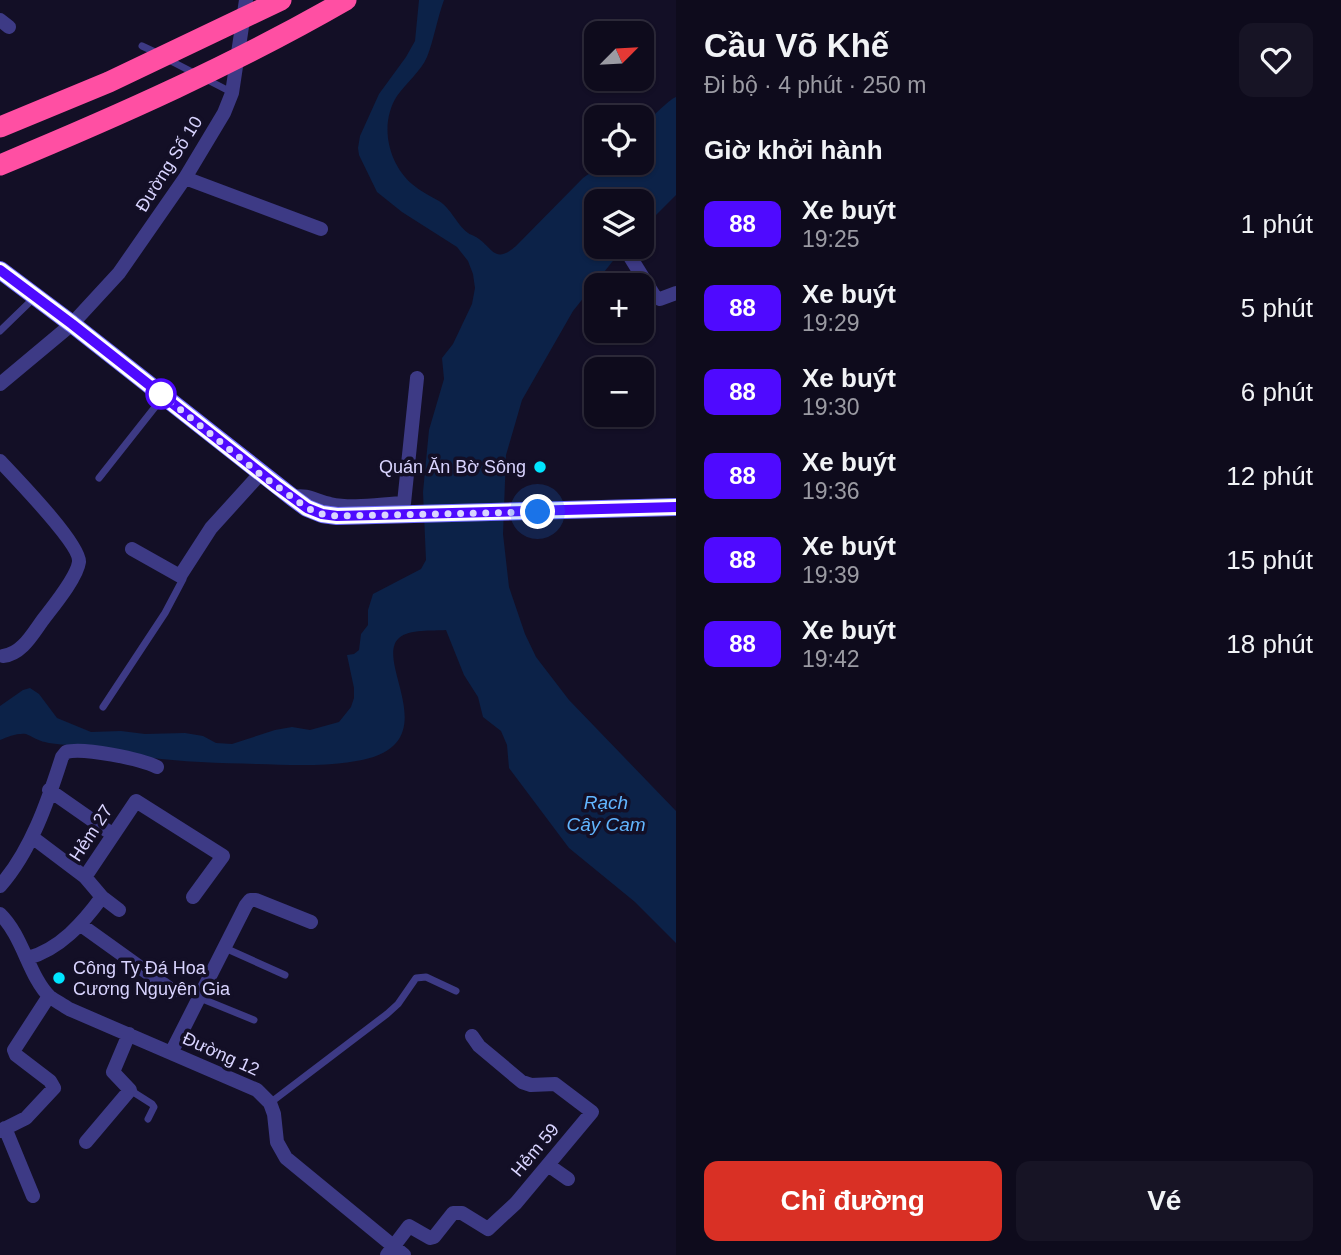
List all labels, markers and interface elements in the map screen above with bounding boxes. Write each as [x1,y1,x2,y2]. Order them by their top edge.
north arrow [584,21,654,91]
map controls [584,21,654,427]
button: heart [1239,23,1313,97]
text: Cầu Võ Khế [704,27,889,64]
text: Đi bộ · 4 phút · 250 m [704,72,926,98]
button: locate [584,105,654,175]
street label: Đường Số 10 [132,113,206,215]
text: Giờ khởi hành [704,135,883,165]
button: layers [584,189,654,259]
text: Xe buýt [802,195,896,225]
text: 1 phút [1241,209,1313,239]
text: 88 [729,210,756,237]
text: 19:25 [802,226,860,252]
button: + [584,273,654,343]
text: Xe buýt [802,279,896,309]
text: 5 phút [1241,293,1313,323]
text: 88 [729,294,756,321]
text: 19:29 [802,310,860,336]
button: − [584,357,654,427]
text: Xe buýt [802,363,896,393]
text: 6 phút [1241,377,1313,407]
text: 88 [729,378,756,405]
unlabelled marker [146,379,176,409]
text: 19:30 [802,394,860,420]
text: Xe buýt [802,447,896,477]
place label: Quán Ăn Bờ Sông [379,457,526,477]
marker: Quán Ăn Bờ Sông [532,459,548,475]
text: 12 phút [1226,461,1313,491]
text: 88 [729,462,756,489]
text: 19:36 [802,478,860,504]
your location [520,494,555,529]
text: Xe buýt [802,531,896,561]
text: 15 phút [1226,545,1313,575]
text: 88 [729,546,756,573]
text: 19:39 [802,562,860,588]
text: Xe buýt [802,615,896,645]
text: 18 phút [1226,629,1313,659]
text: 88 [729,630,756,657]
text: 19:42 [802,646,860,672]
water label: Rạch Cây Cam [566,792,646,835]
street label: Hẻm 27 [65,801,117,865]
place label: Công Ty Đá Hoa Cương Nguyên Gia [73,958,231,999]
marker: Công Ty Đá Hoa Cương Nguyên Gia [51,970,67,986]
street label: Đường 12 [180,1028,262,1080]
street label: Hẻm 59 [507,1119,563,1181]
button: Chỉ đường [704,1161,1002,1241]
button: Vé [1016,1161,1313,1241]

